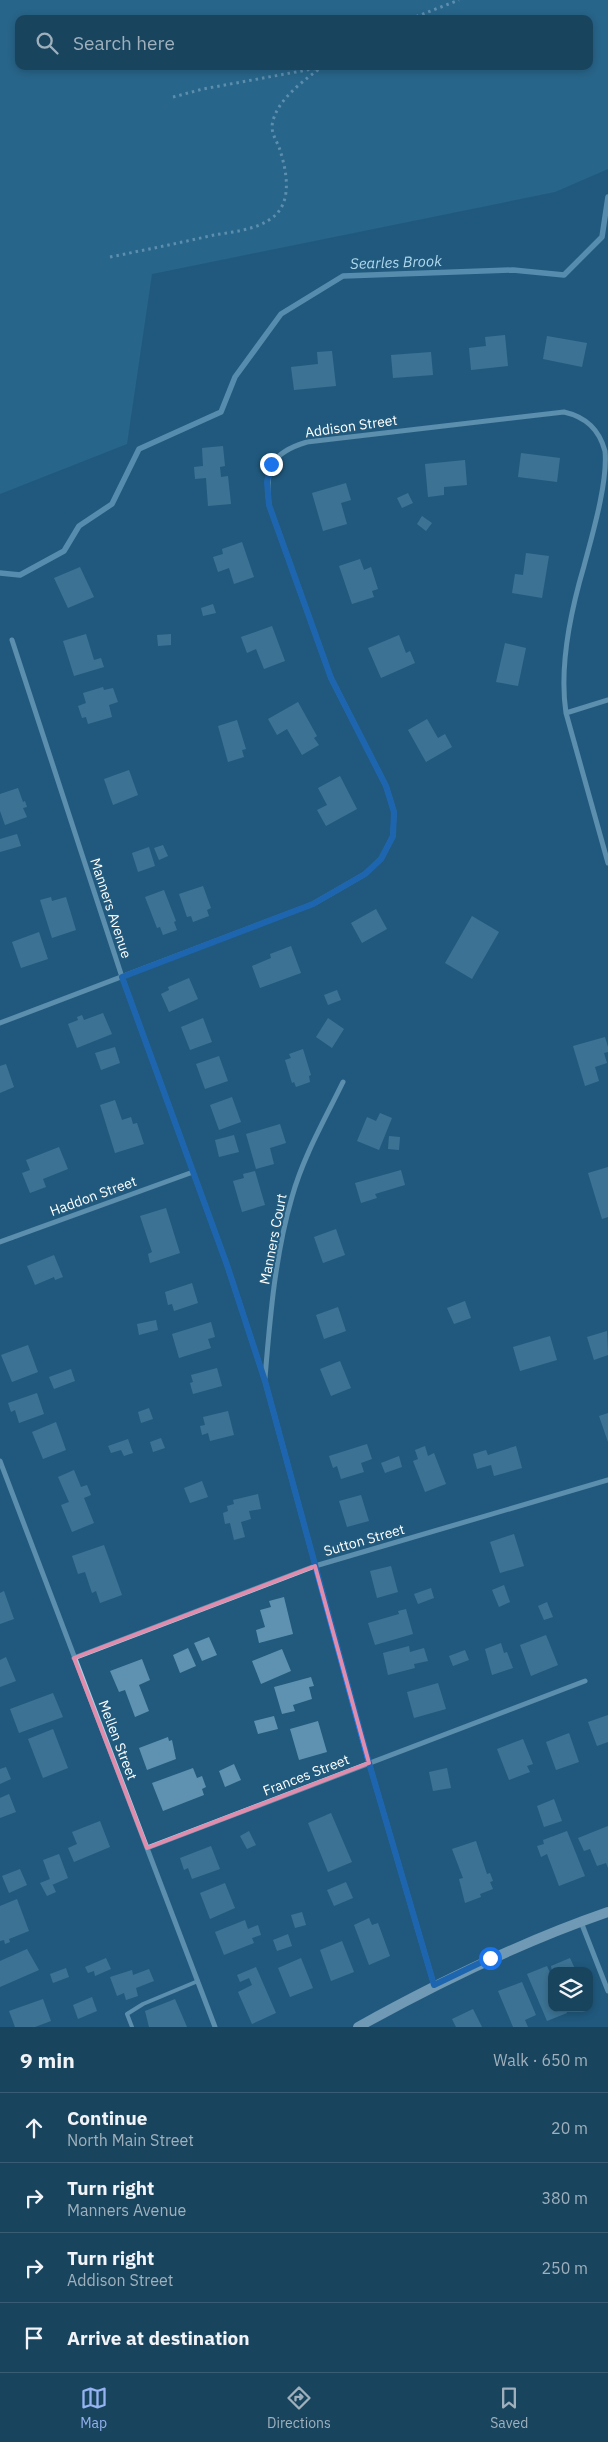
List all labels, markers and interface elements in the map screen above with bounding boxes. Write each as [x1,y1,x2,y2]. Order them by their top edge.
search box [15,15,593,70]
icon: search [33,29,61,57]
text: Search here [73,31,175,55]
water label: Searles Brook [350,251,442,273]
street label: Addison Street [304,411,398,441]
route end [260,453,283,476]
street label: Manners Avenue [86,856,136,961]
street label: Haddon Street [47,1172,139,1220]
street label: Manners Court [255,1192,291,1286]
street label: Sutton Street [322,1520,407,1560]
street label: Mellen Street [95,1698,141,1782]
street label: Frances Street [260,1750,352,1800]
route start [479,1947,502,1970]
map controls [548,1967,593,2012]
button: layers [548,1967,593,2012]
text: 9 min [20,2046,75,2074]
text: Walk · 650 m [493,2050,588,2070]
text: Continue [67,2106,147,2130]
icon: ahead [20,2114,48,2142]
text: 20 m [551,2118,588,2138]
text: North Main Street [67,2130,194,2150]
text: Turn right [67,2176,154,2200]
icon: right [20,2184,48,2212]
text: 380 m [541,2188,588,2208]
text: Manners Avenue [67,2200,186,2220]
text: Turn right [67,2246,154,2270]
icon: right [20,2254,48,2282]
text: 250 m [541,2258,588,2278]
text: Addison Street [67,2270,173,2290]
icon: arrive [20,2324,48,2352]
text: Arrive at destination [67,2326,250,2350]
tab: Map [80,2384,108,2432]
tab: Directions [267,2384,331,2432]
tab: Saved [490,2384,528,2432]

